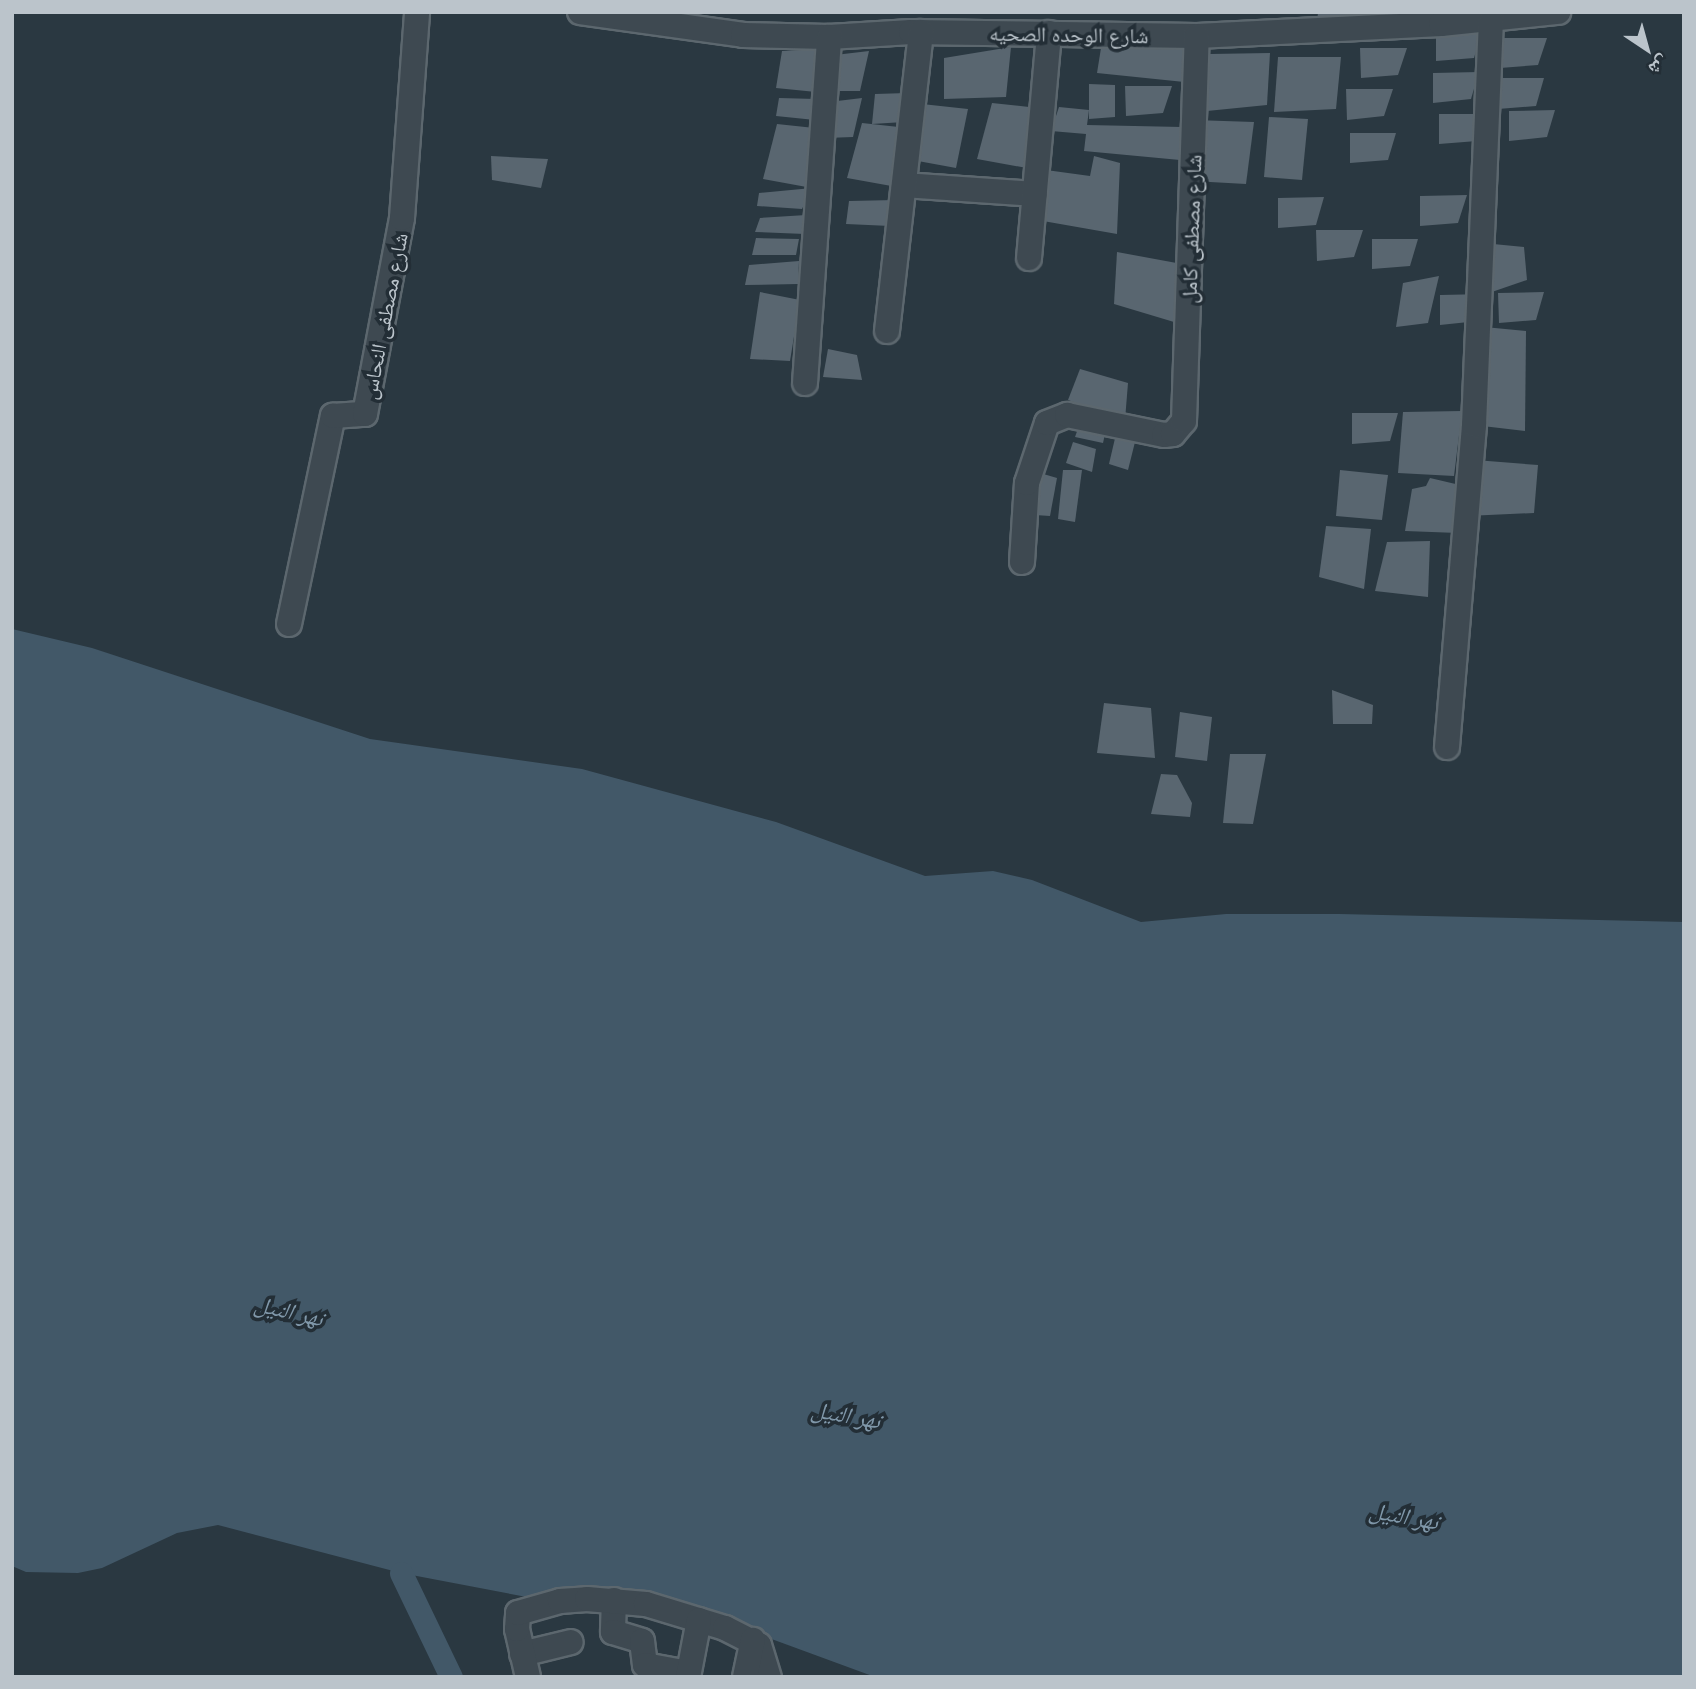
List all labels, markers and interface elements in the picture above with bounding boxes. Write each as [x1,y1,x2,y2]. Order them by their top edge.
north arrow [1612,14,1682,84]
street label: شارع الوحده الصحيه [989,20,1149,48]
text: ش [1644,50,1675,82]
street label: شارع مصطفى كامل [1176,154,1206,304]
street label: شارع مصطفى النحاس [355,231,413,401]
water label: نهر النيل [252,1290,326,1332]
water label: نهر النيل [809,1395,883,1435]
water label: نهر النيل [1367,1496,1441,1536]

